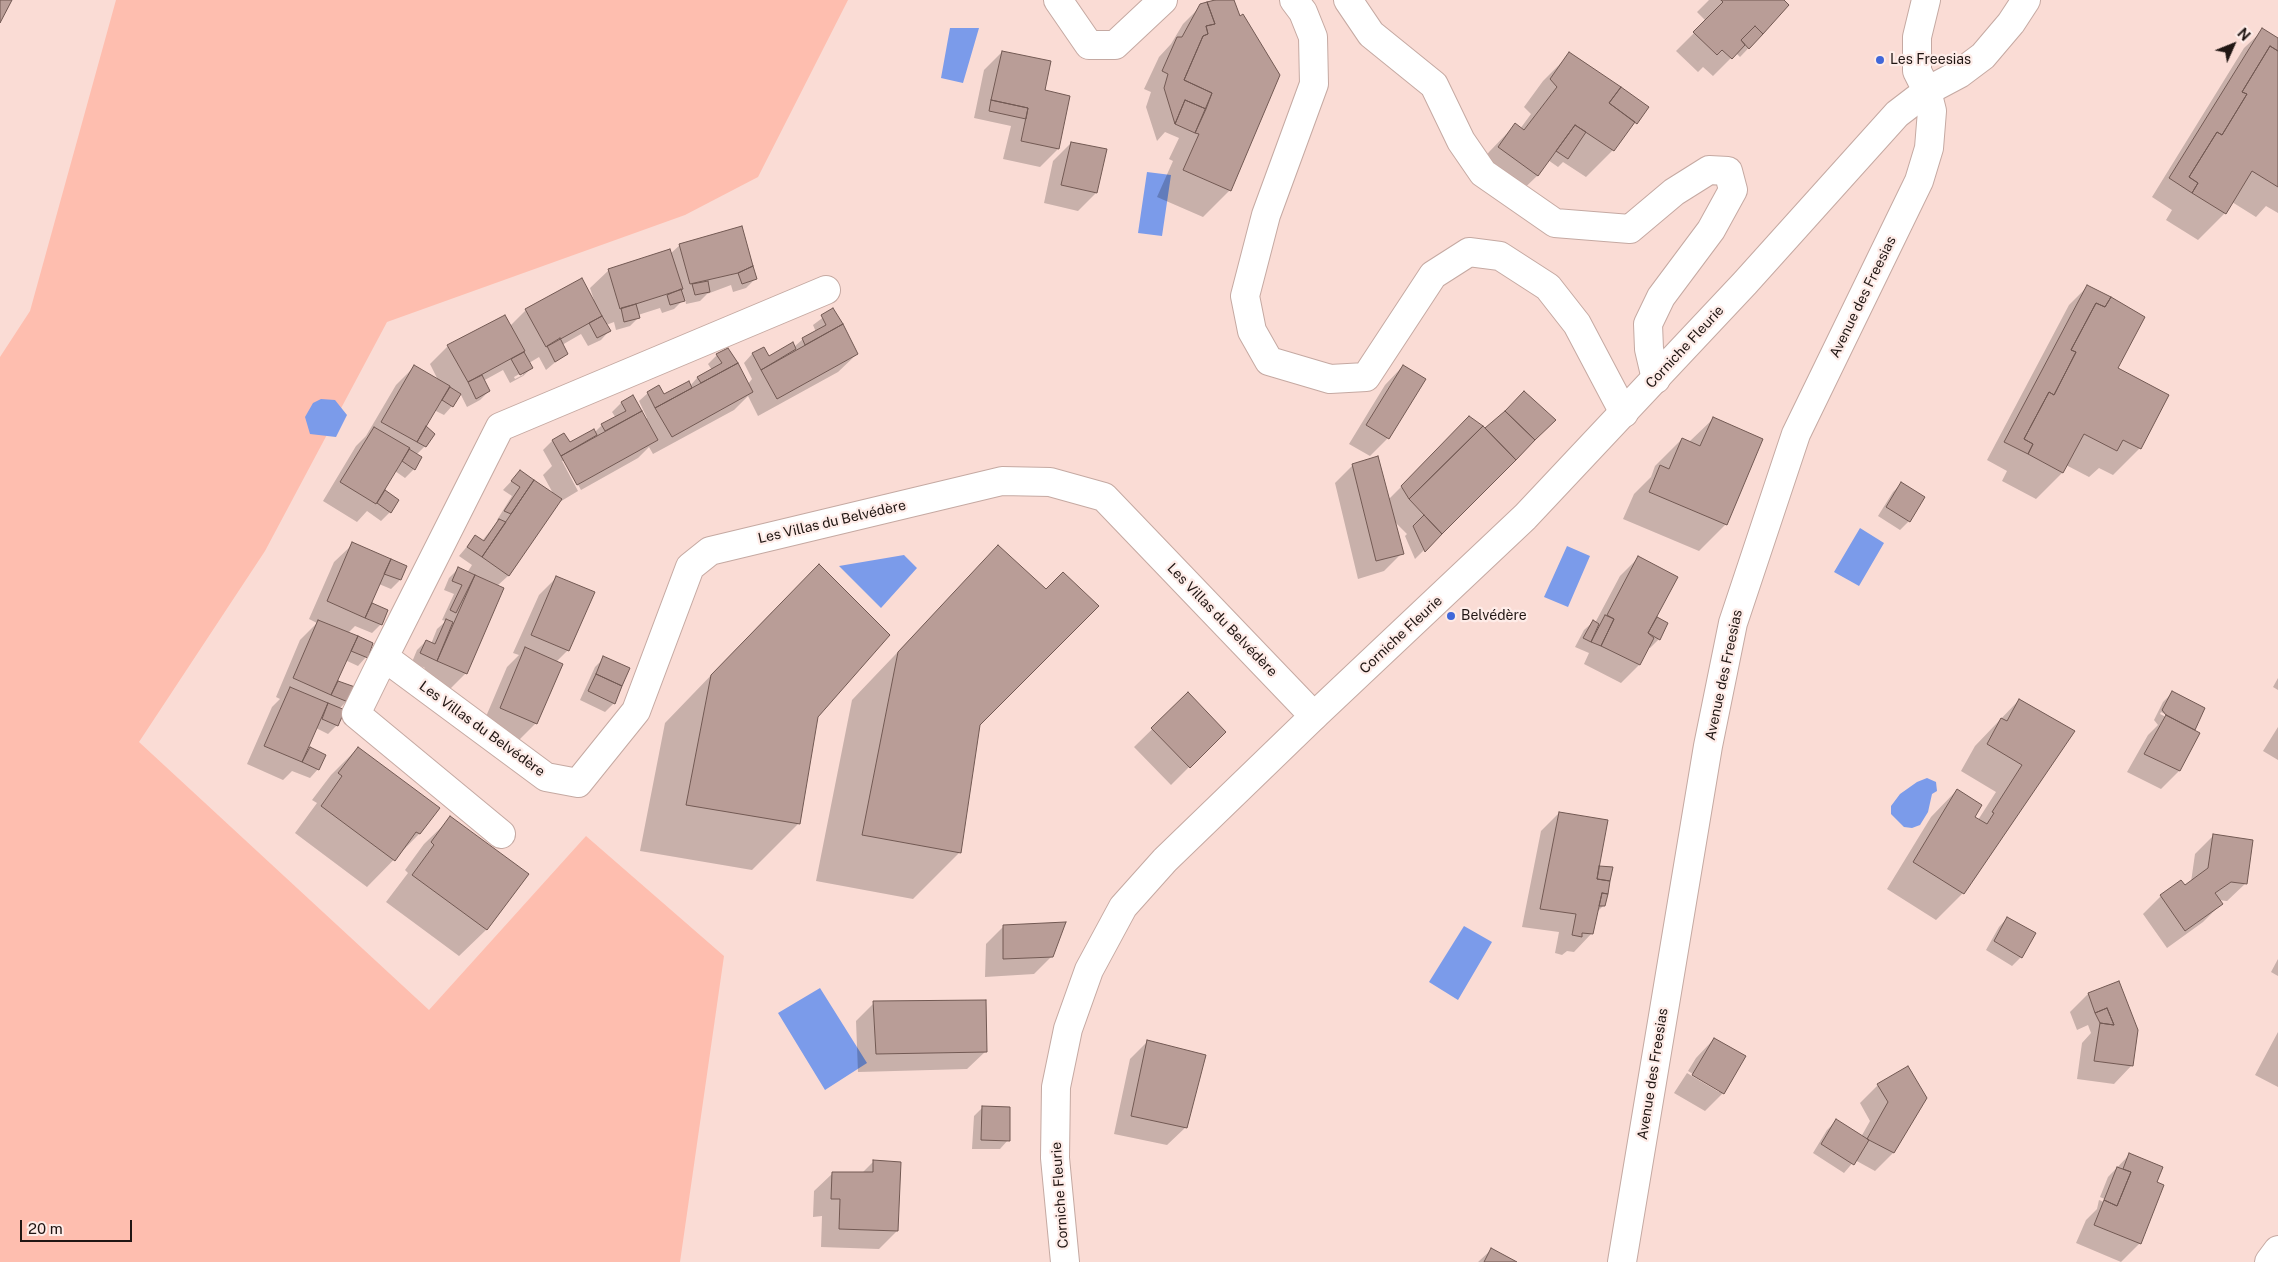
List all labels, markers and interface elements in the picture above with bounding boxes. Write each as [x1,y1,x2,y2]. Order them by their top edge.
north arrow [2208,20,2258,70]
text: N [2234,25,2253,44]
place label: Les Freesias [1890,52,1971,68]
marker: Les Freesias [1874,54,1886,66]
street label: Avenue des Freesias [1826,234,1900,360]
street label: Corniche Fleurie [1642,302,1728,392]
street label: Les Villas du Belvédère [756,497,908,547]
street label: Les Villas du Belvédère [1163,560,1281,680]
street label: Corniche Fleurie [1356,592,1446,678]
place label: Belvédère [1461,608,1527,624]
street label: Avenue des Freesias [1702,608,1746,742]
marker: Belvédère [1445,610,1457,622]
street label: Les Villas du Belvédère [416,678,548,780]
street label: Avenue des Freesias [1634,1007,1672,1141]
street label: Corniche Fleurie [1048,1141,1072,1249]
scale bar [22,1210,135,1242]
text: 20 m [28,1220,63,1237]

